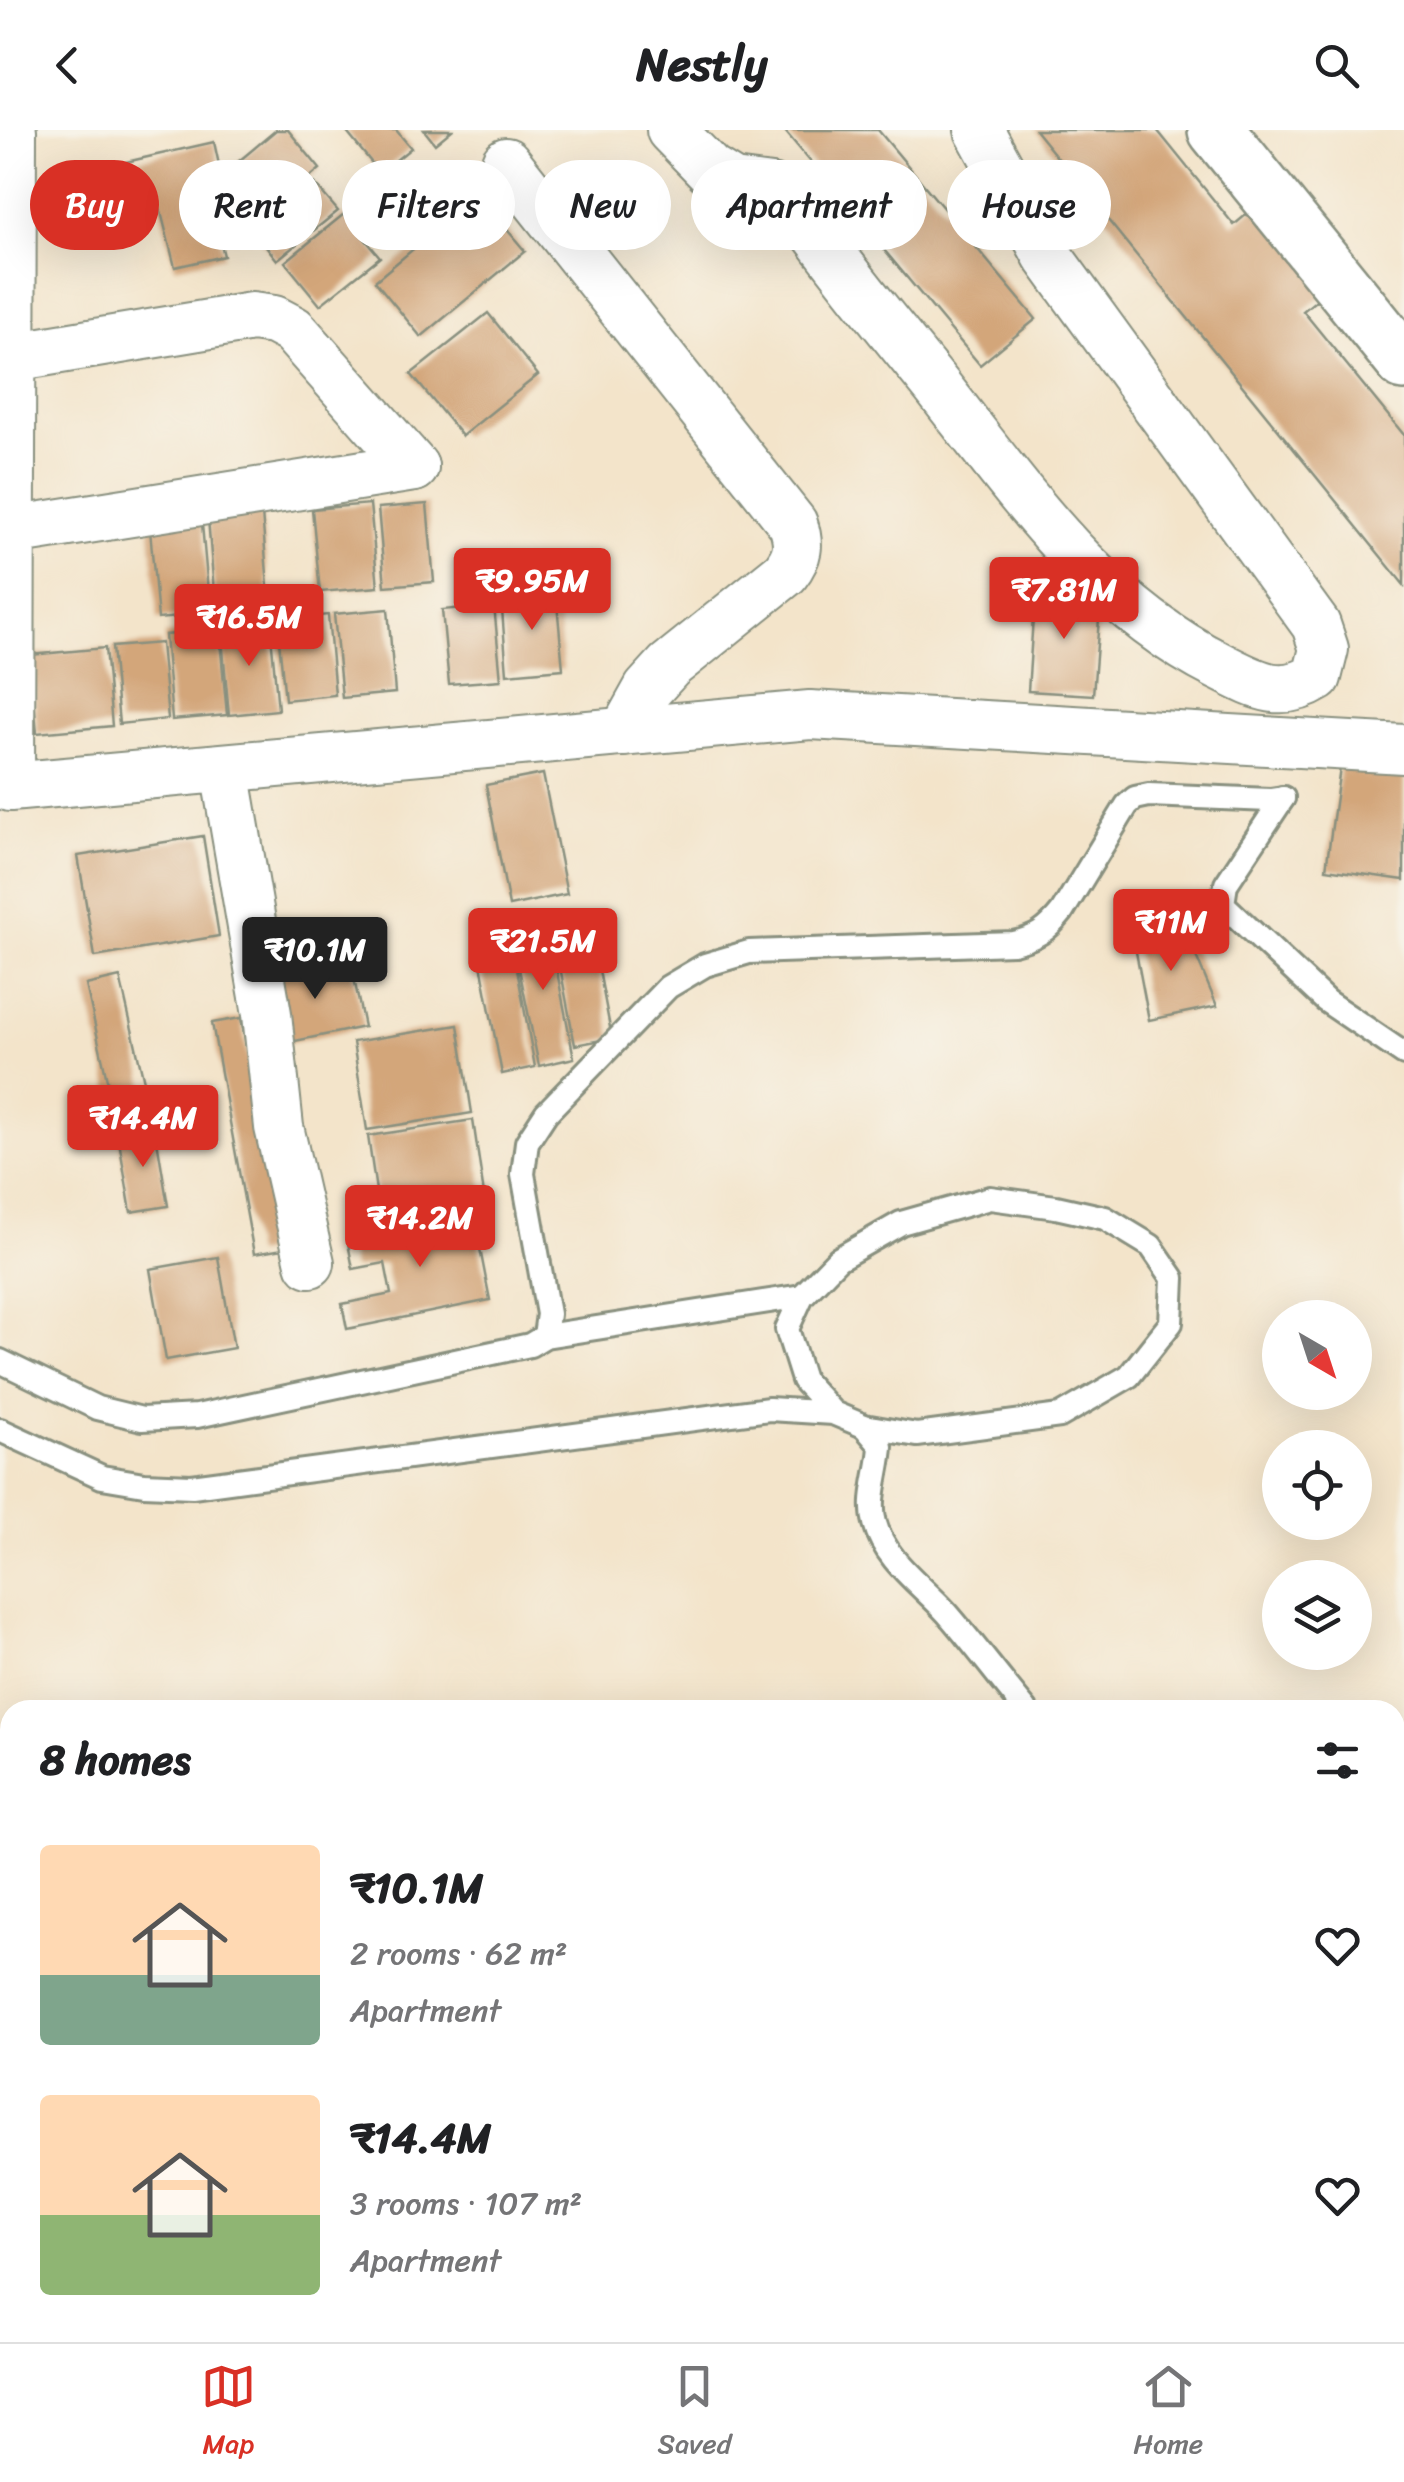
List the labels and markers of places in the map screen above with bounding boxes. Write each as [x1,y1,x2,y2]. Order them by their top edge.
pin: ₹9.95M [451,548,613,633]
pin: ₹7.81M [983,557,1145,642]
pin: ₹16.5M [168,584,330,669]
pin: ₹11M [1112,889,1230,974]
pin: ₹21.5M [462,908,624,993]
pin: ₹10.1M [234,917,396,1002]
pin: ₹14.4M [62,1085,224,1170]
pin: ₹14.2M [339,1185,501,1270]

